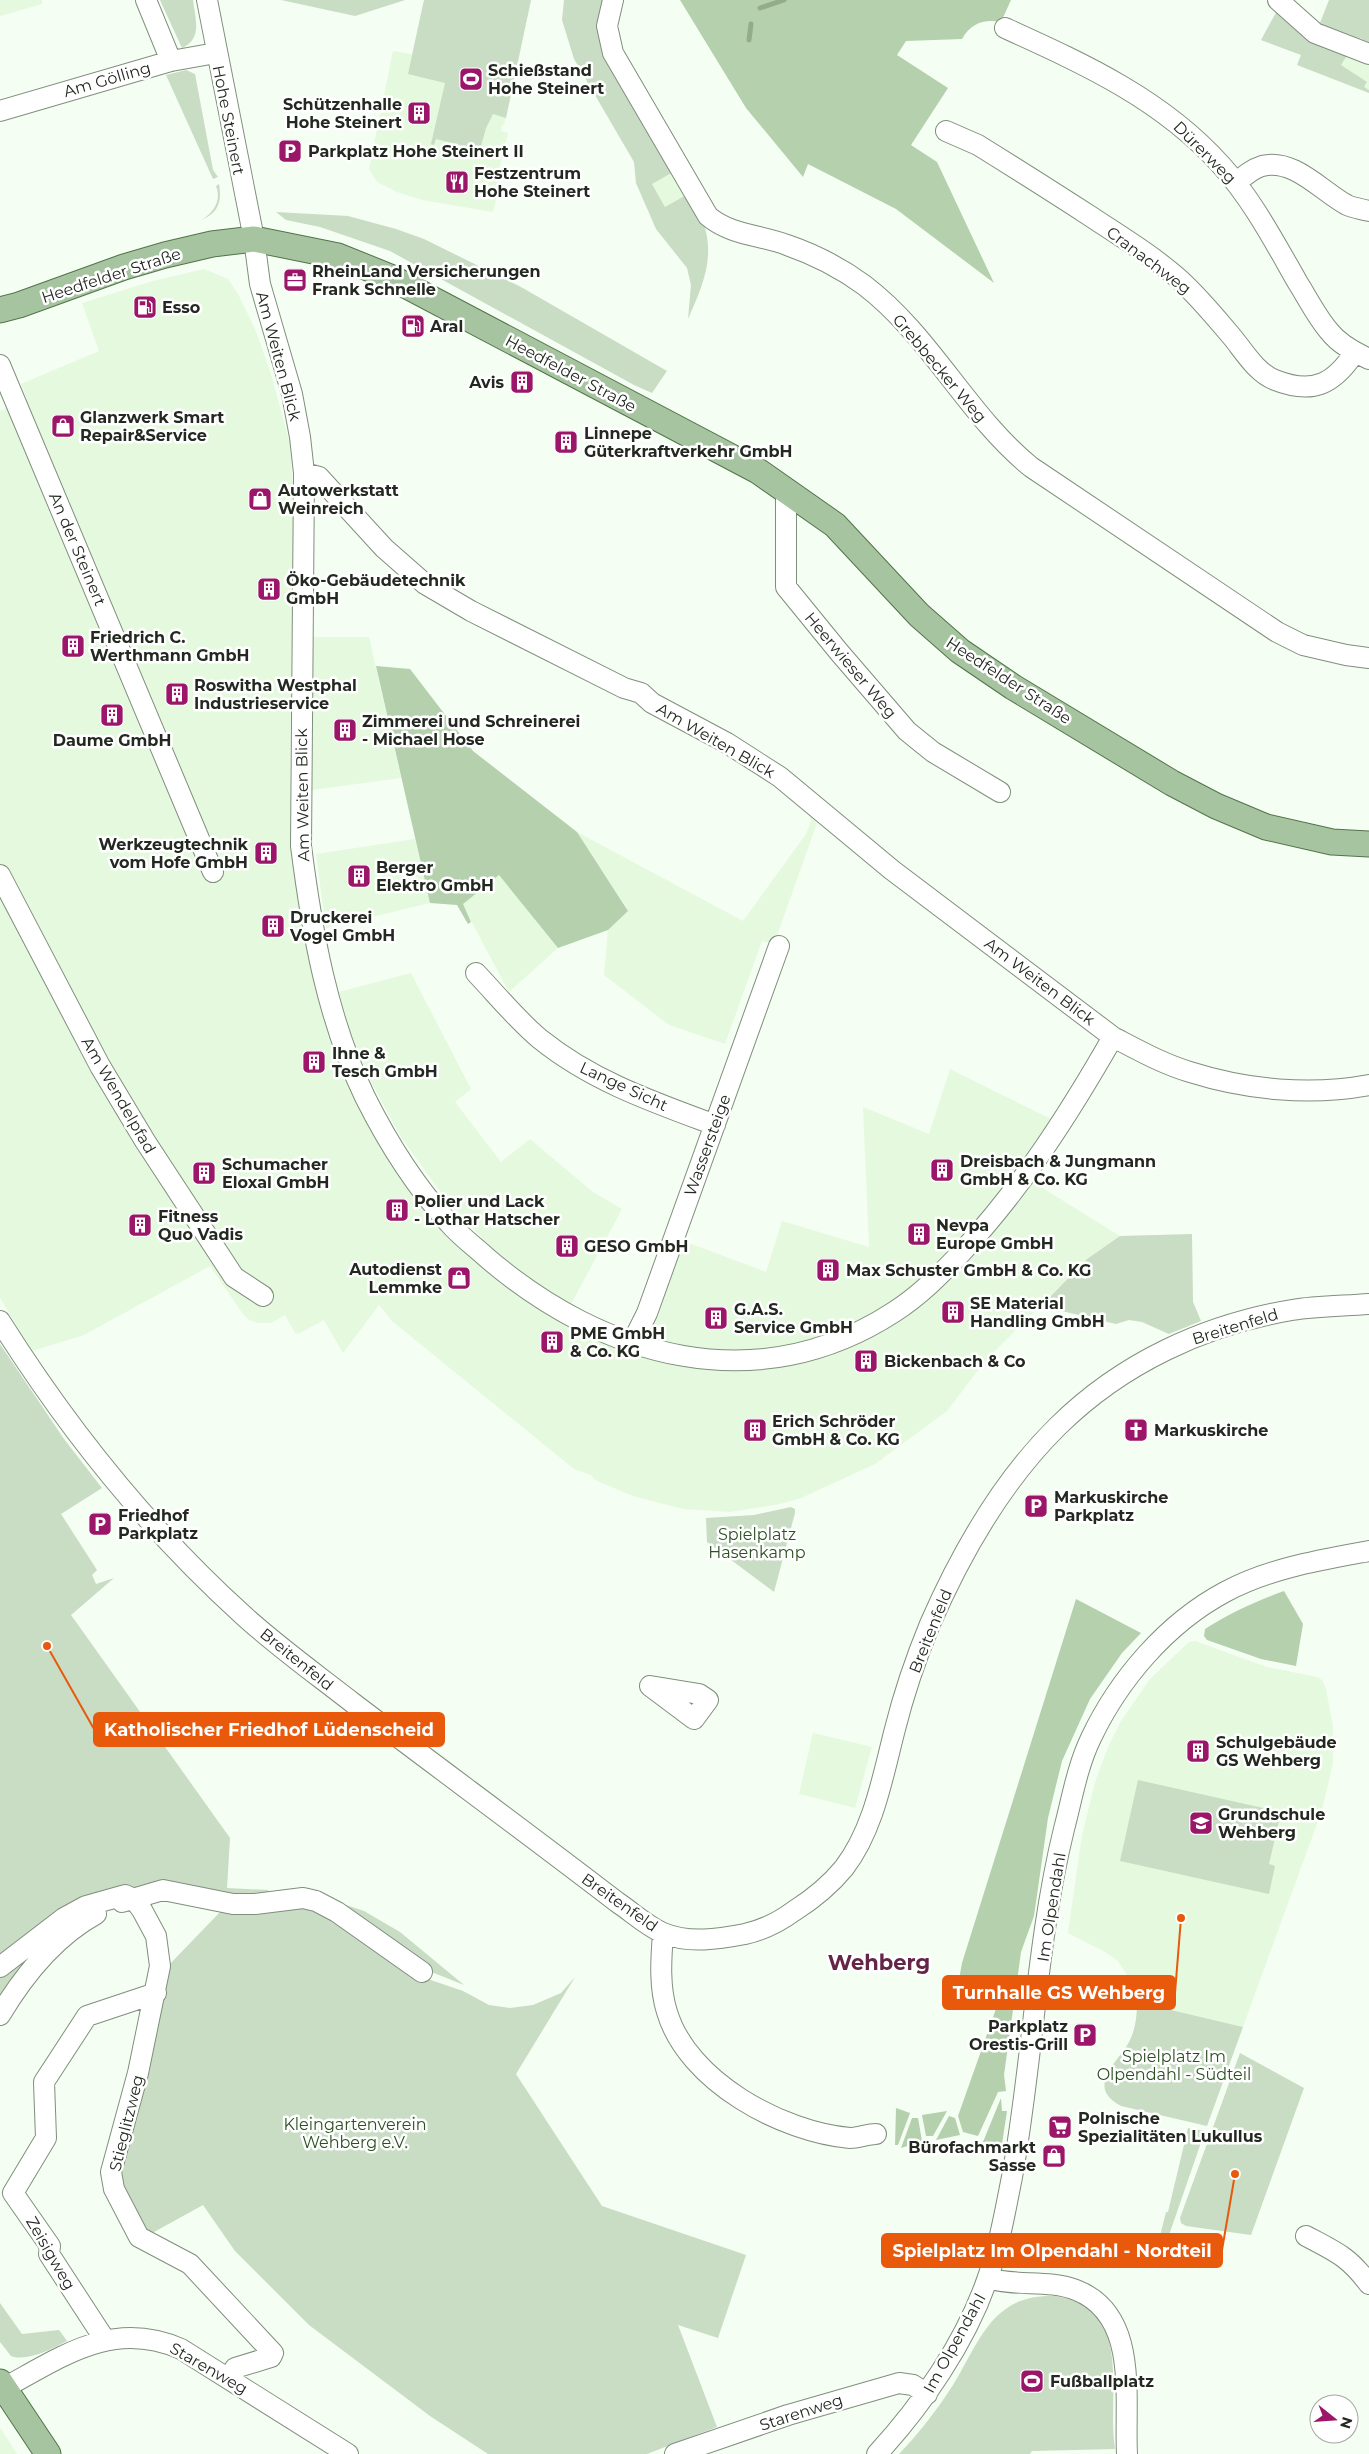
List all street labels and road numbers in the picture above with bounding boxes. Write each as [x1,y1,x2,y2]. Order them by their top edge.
street label: Am Gölling [61,58,153,101]
street label: Hohe Steinert [209,64,249,177]
street label: Dürerweg [1169,117,1240,188]
street label: Cranachweg [1103,222,1195,298]
street label: Heedfelder Straße [39,244,183,307]
street label: Am Weiten Blick [252,289,305,423]
street label: Grebbecker Weg [889,310,990,426]
street label: Heedfelder Straße [502,331,639,416]
street label: An der Steinert [45,490,110,609]
street label: Heerwieser Weg [801,608,901,722]
street label: Heedfelder Straße [943,633,1075,728]
street label: Am Weiten Blick [653,699,779,782]
street label: Am Weiten Blick [292,728,313,862]
street label: Am Weiten Blick [981,934,1099,1029]
street label: Am Wendelpfad [78,1034,160,1157]
street label: Lange Sicht [577,1058,671,1115]
street label: Wassersteige [680,1092,735,1199]
street label: Breitenfeld [1190,1304,1280,1349]
street label: Breitenfeld [905,1586,956,1676]
street label: Breitenfeld [256,1624,337,1695]
street label: Im Olpendahl [1033,1851,1070,1963]
street label: Breitenfeld [578,1869,662,1936]
street label: Stieglitzweg [105,2073,148,2173]
street label: Zeisigweg [22,2213,79,2293]
street label: Im Olpendahl [919,2290,990,2396]
street label: Starenweg [167,2339,251,2398]
street label: Starenweg [757,2390,845,2435]

